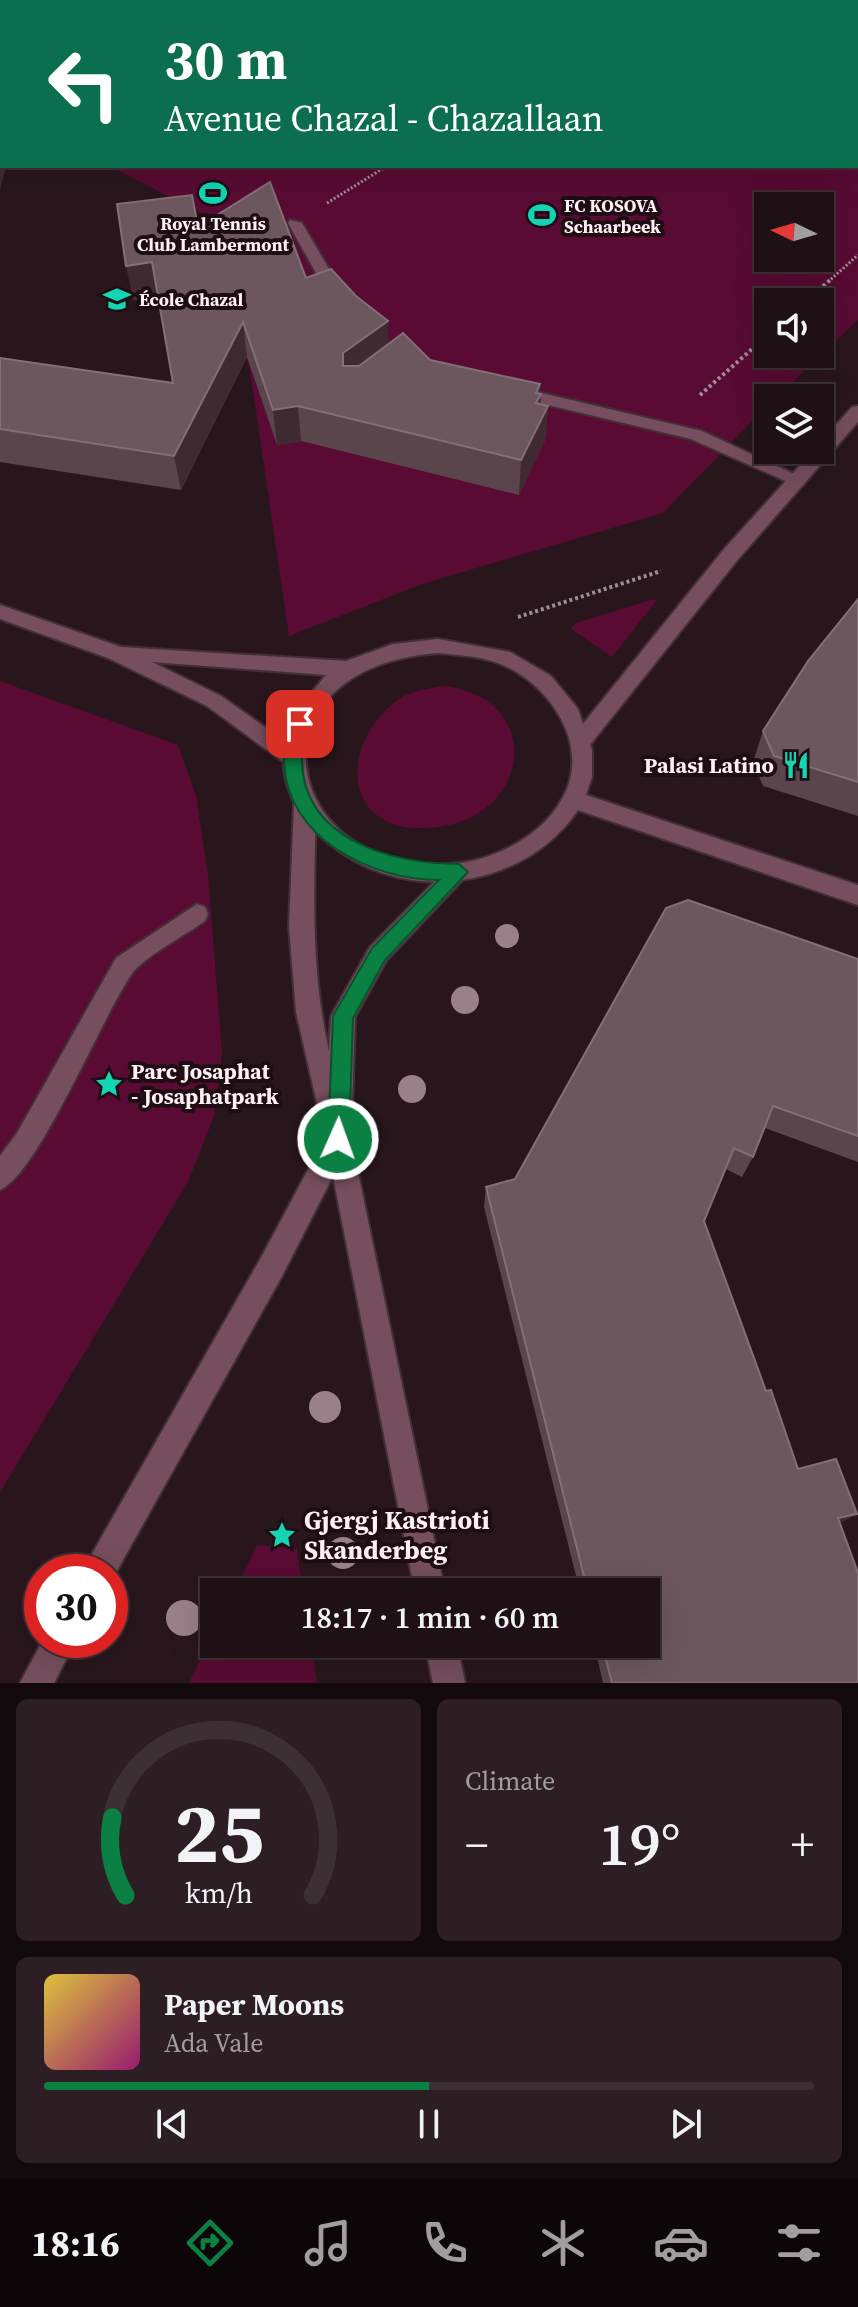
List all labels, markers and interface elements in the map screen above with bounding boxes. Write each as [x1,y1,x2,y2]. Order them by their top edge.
text: 30 m [164,21,287,98]
icon: left [32,32,136,136]
text: Avenue Chazal - Chazallaan [164,94,604,143]
sports icon: Royal Tennis Club Lambermont [198,178,228,208]
north arrow [754,192,834,272]
map controls [754,192,834,464]
place label: FC KOSOVA Schaarbeek [564,193,661,239]
sports icon: FC KOSOVA Schaarbeek [527,200,557,230]
place label: Royal Tennis Club Lambermont [137,211,289,257]
school or university icon: École Chazal [102,284,132,314]
place label: École Chazal [139,287,243,312]
button: sound [754,288,834,368]
button: layers [754,384,834,464]
pin [266,690,334,758]
icon: arrive [278,702,322,746]
place label: Palasi Latino [644,750,774,780]
restaurant icon: Palasi Latino [781,750,811,780]
place label: Parc Josaphat - Josaphatpark [131,1056,280,1111]
place icon: Parc Josaphat - Josaphatpark [94,1069,124,1099]
position arrow [296,1097,380,1181]
place label: Gjergj Kastrioti Skanderbeg [304,1502,490,1568]
place icon: Gjergj Kastrioti Skanderbeg [267,1520,297,1550]
speed limit sign: 30 [24,1554,128,1658]
text: 18:17 · 1 min · 60 m [301,1597,559,1638]
text: Climate [465,1763,555,1799]
text: 25 [173,1776,264,1890]
text: 19° [598,1803,681,1885]
text: − [465,1814,488,1875]
text: + [791,1814,814,1875]
text: km/h [184,1873,253,1913]
text: Paper Moons [164,1984,344,2025]
text: Ada Vale [164,2025,263,2061]
icon: previous [150,2102,194,2146]
icon: pause [407,2102,451,2146]
icon: next [664,2102,708,2146]
icon: directions [182,2215,238,2271]
icon: music [300,2215,356,2271]
icon: phone [417,2215,473,2271]
icon: climate [535,2215,591,2271]
icon: car [653,2215,709,2271]
icon: filters [771,2215,827,2271]
text: 18:16 [31,2219,120,2268]

